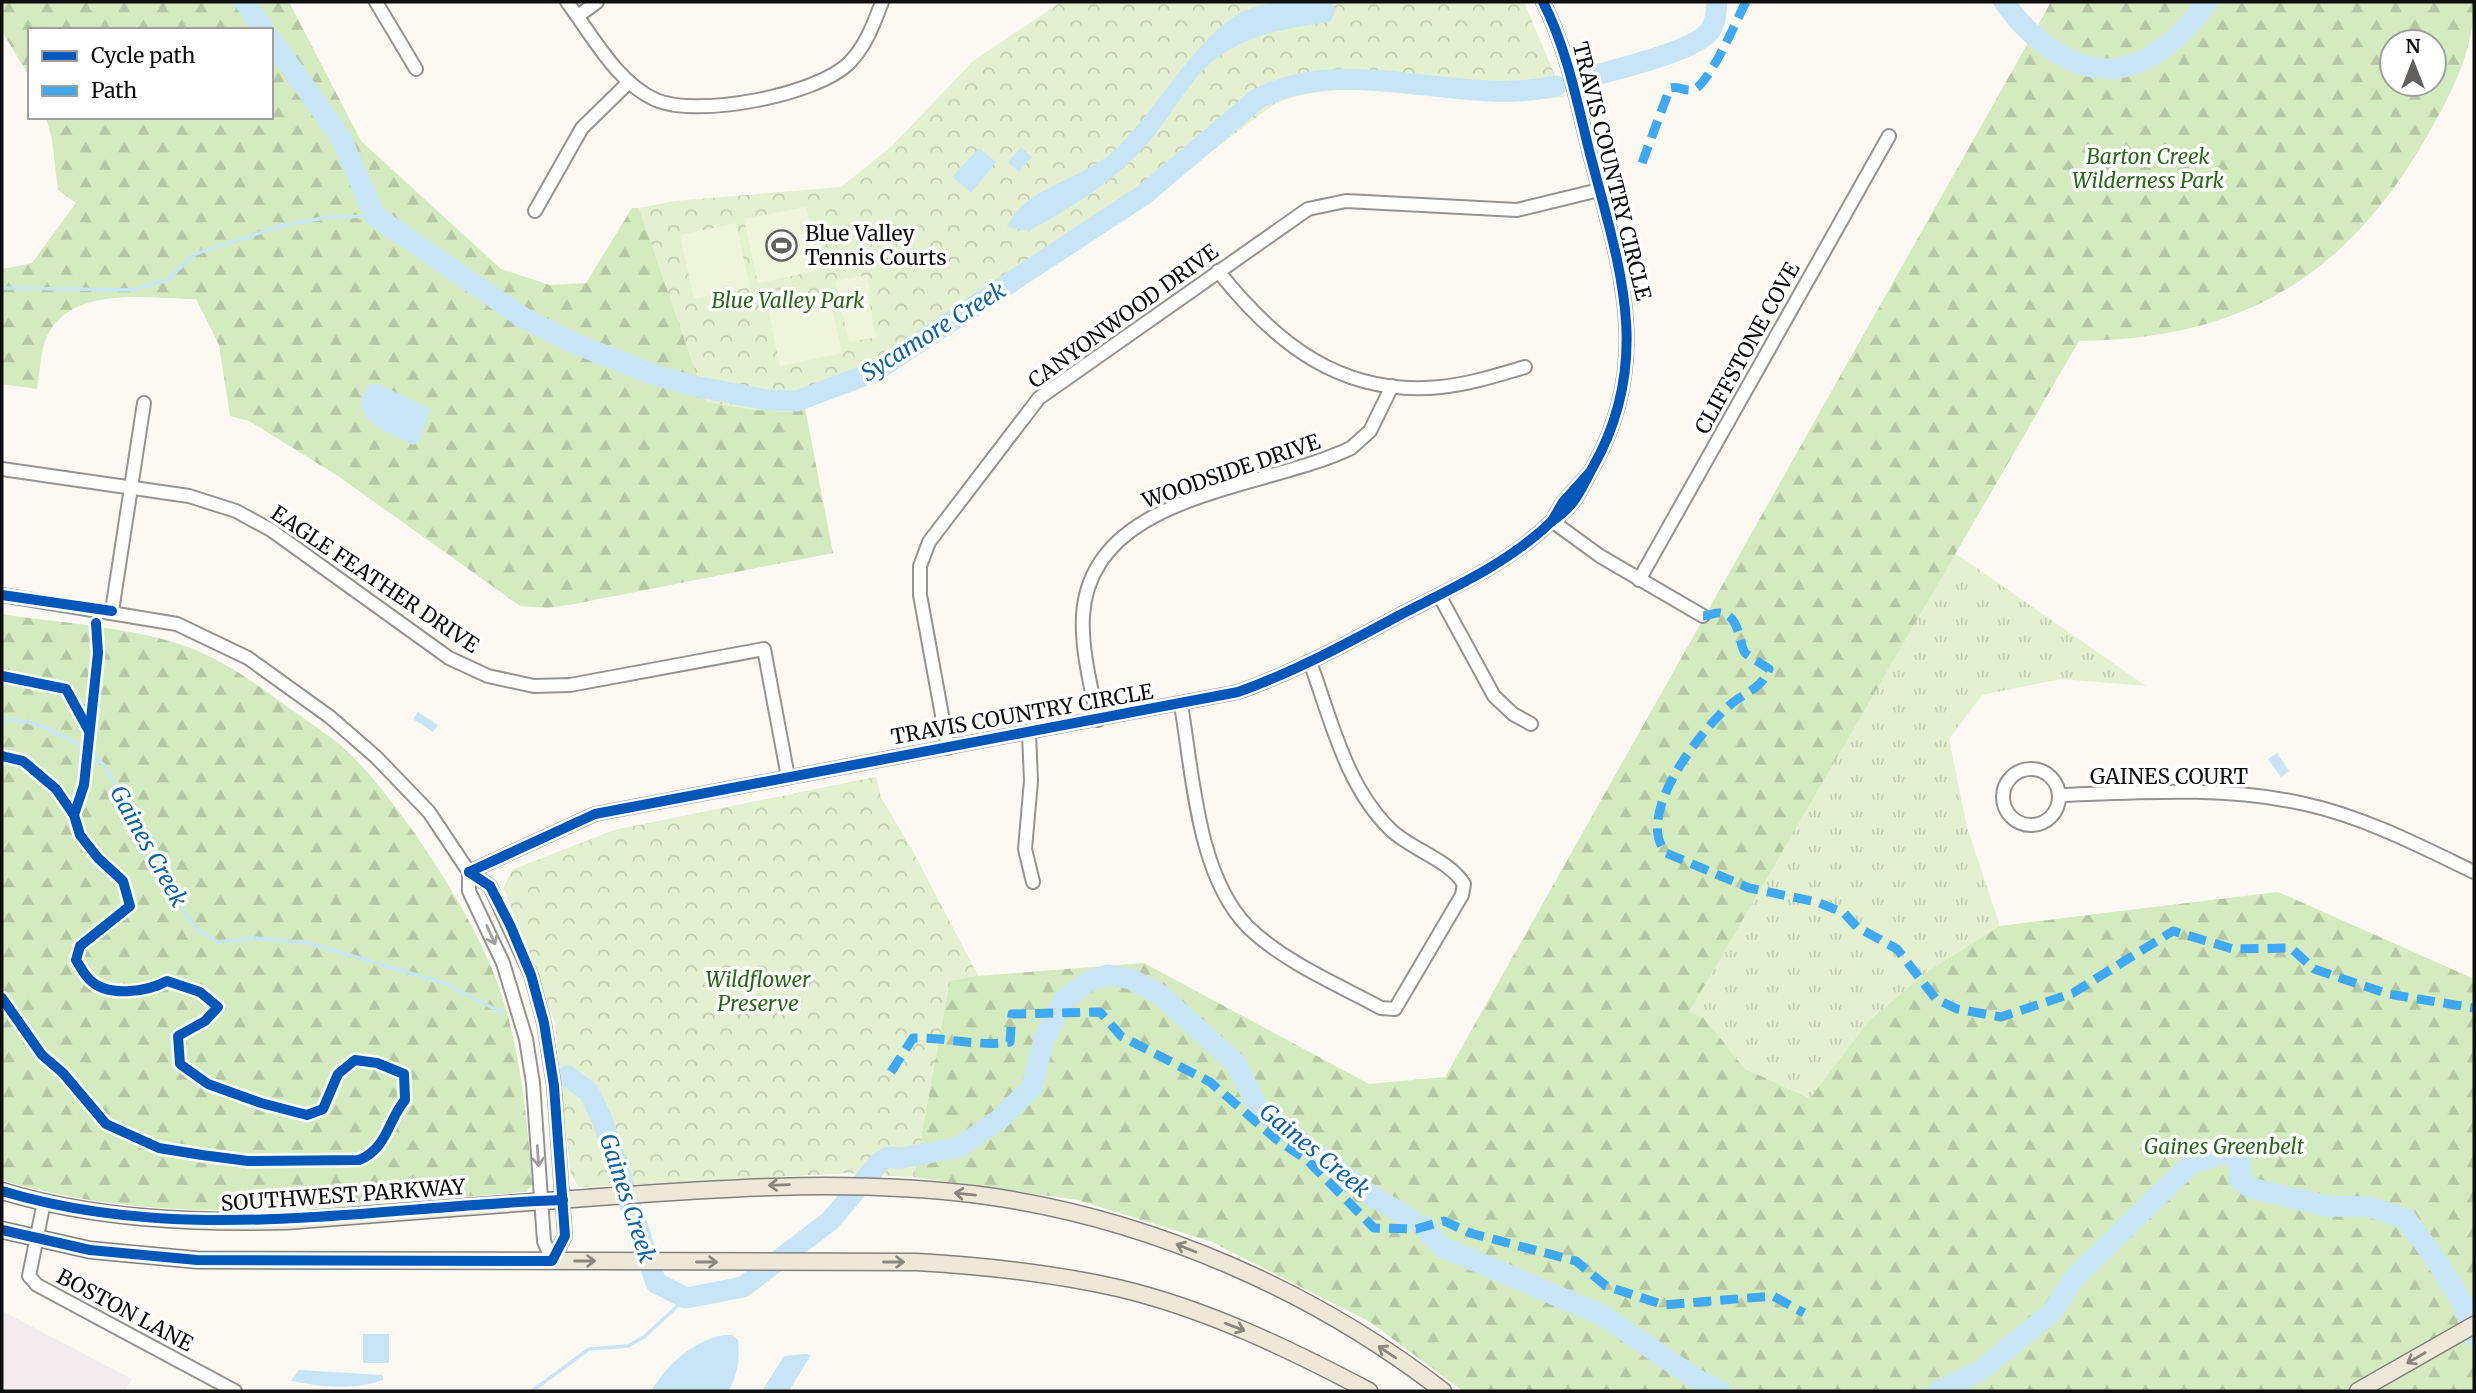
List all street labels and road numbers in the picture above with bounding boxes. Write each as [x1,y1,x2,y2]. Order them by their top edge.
street label: TRAVIS COUNTRY CIRCLE [1567,39,1657,304]
street label: CANYONWOOD DRIVE [1023,238,1224,394]
street label: CLIFFSTONE COVE [1689,257,1806,439]
street label: WOODSIDE DRIVE [1138,428,1324,514]
street label: EAGLE FEATHER DRIVE [266,499,485,659]
street label: TRAVIS COUNTRY CIRCLE [889,678,1156,750]
street label: GAINES COURT [2090,763,2248,790]
street label: SOUTHWEST PARKWAY [220,1173,467,1217]
street label: BOSTON LANE [52,1263,198,1358]

